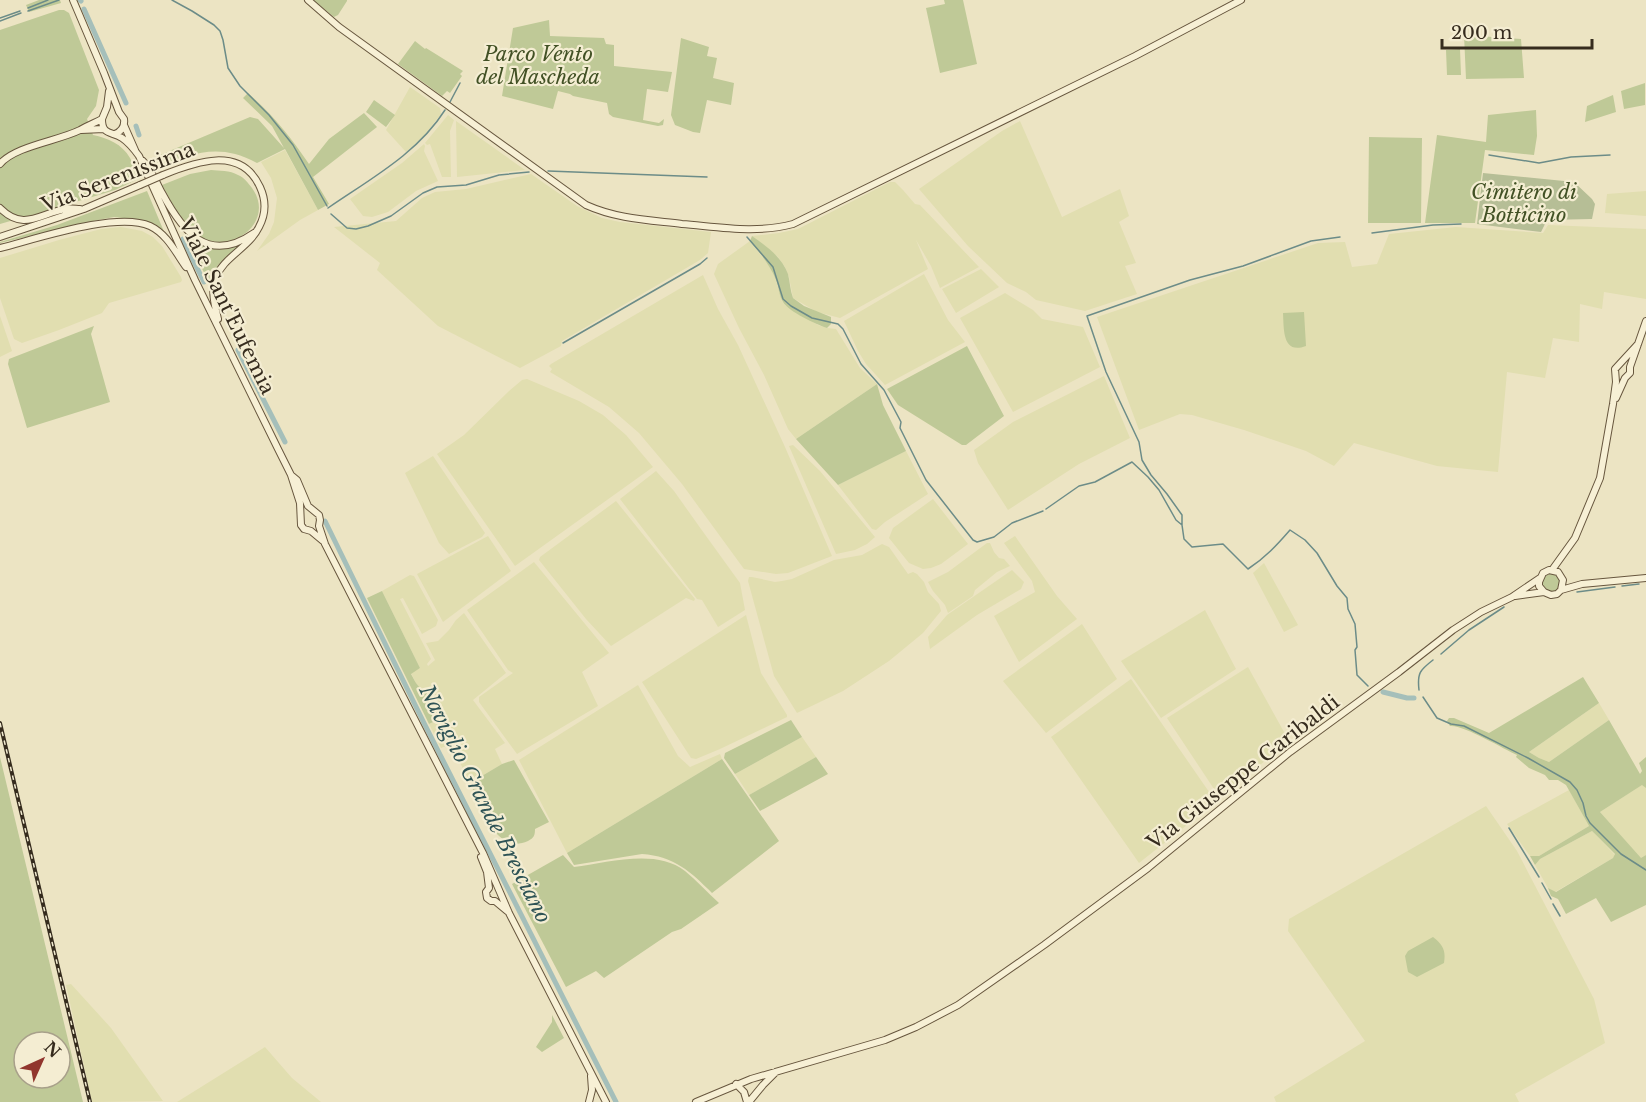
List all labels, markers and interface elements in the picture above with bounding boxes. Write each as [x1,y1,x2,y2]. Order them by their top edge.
scale bar [1442,12,1592,50]
text: 200 m [1451,22,1512,44]
park label: Parco Vento del Mascheda [476,42,600,89]
street label: Via Serenissima [37,136,199,218]
park label: Cimitero di Botticino [1471,180,1577,227]
street label: Viale Sant'Eufemia [173,213,281,399]
water label: Naviglio Grande Bresciano [413,680,557,928]
street label: Via Giuseppe Garibaldi [1141,689,1344,855]
north arrow [12,1030,72,1090]
text: N [40,1037,65,1062]

